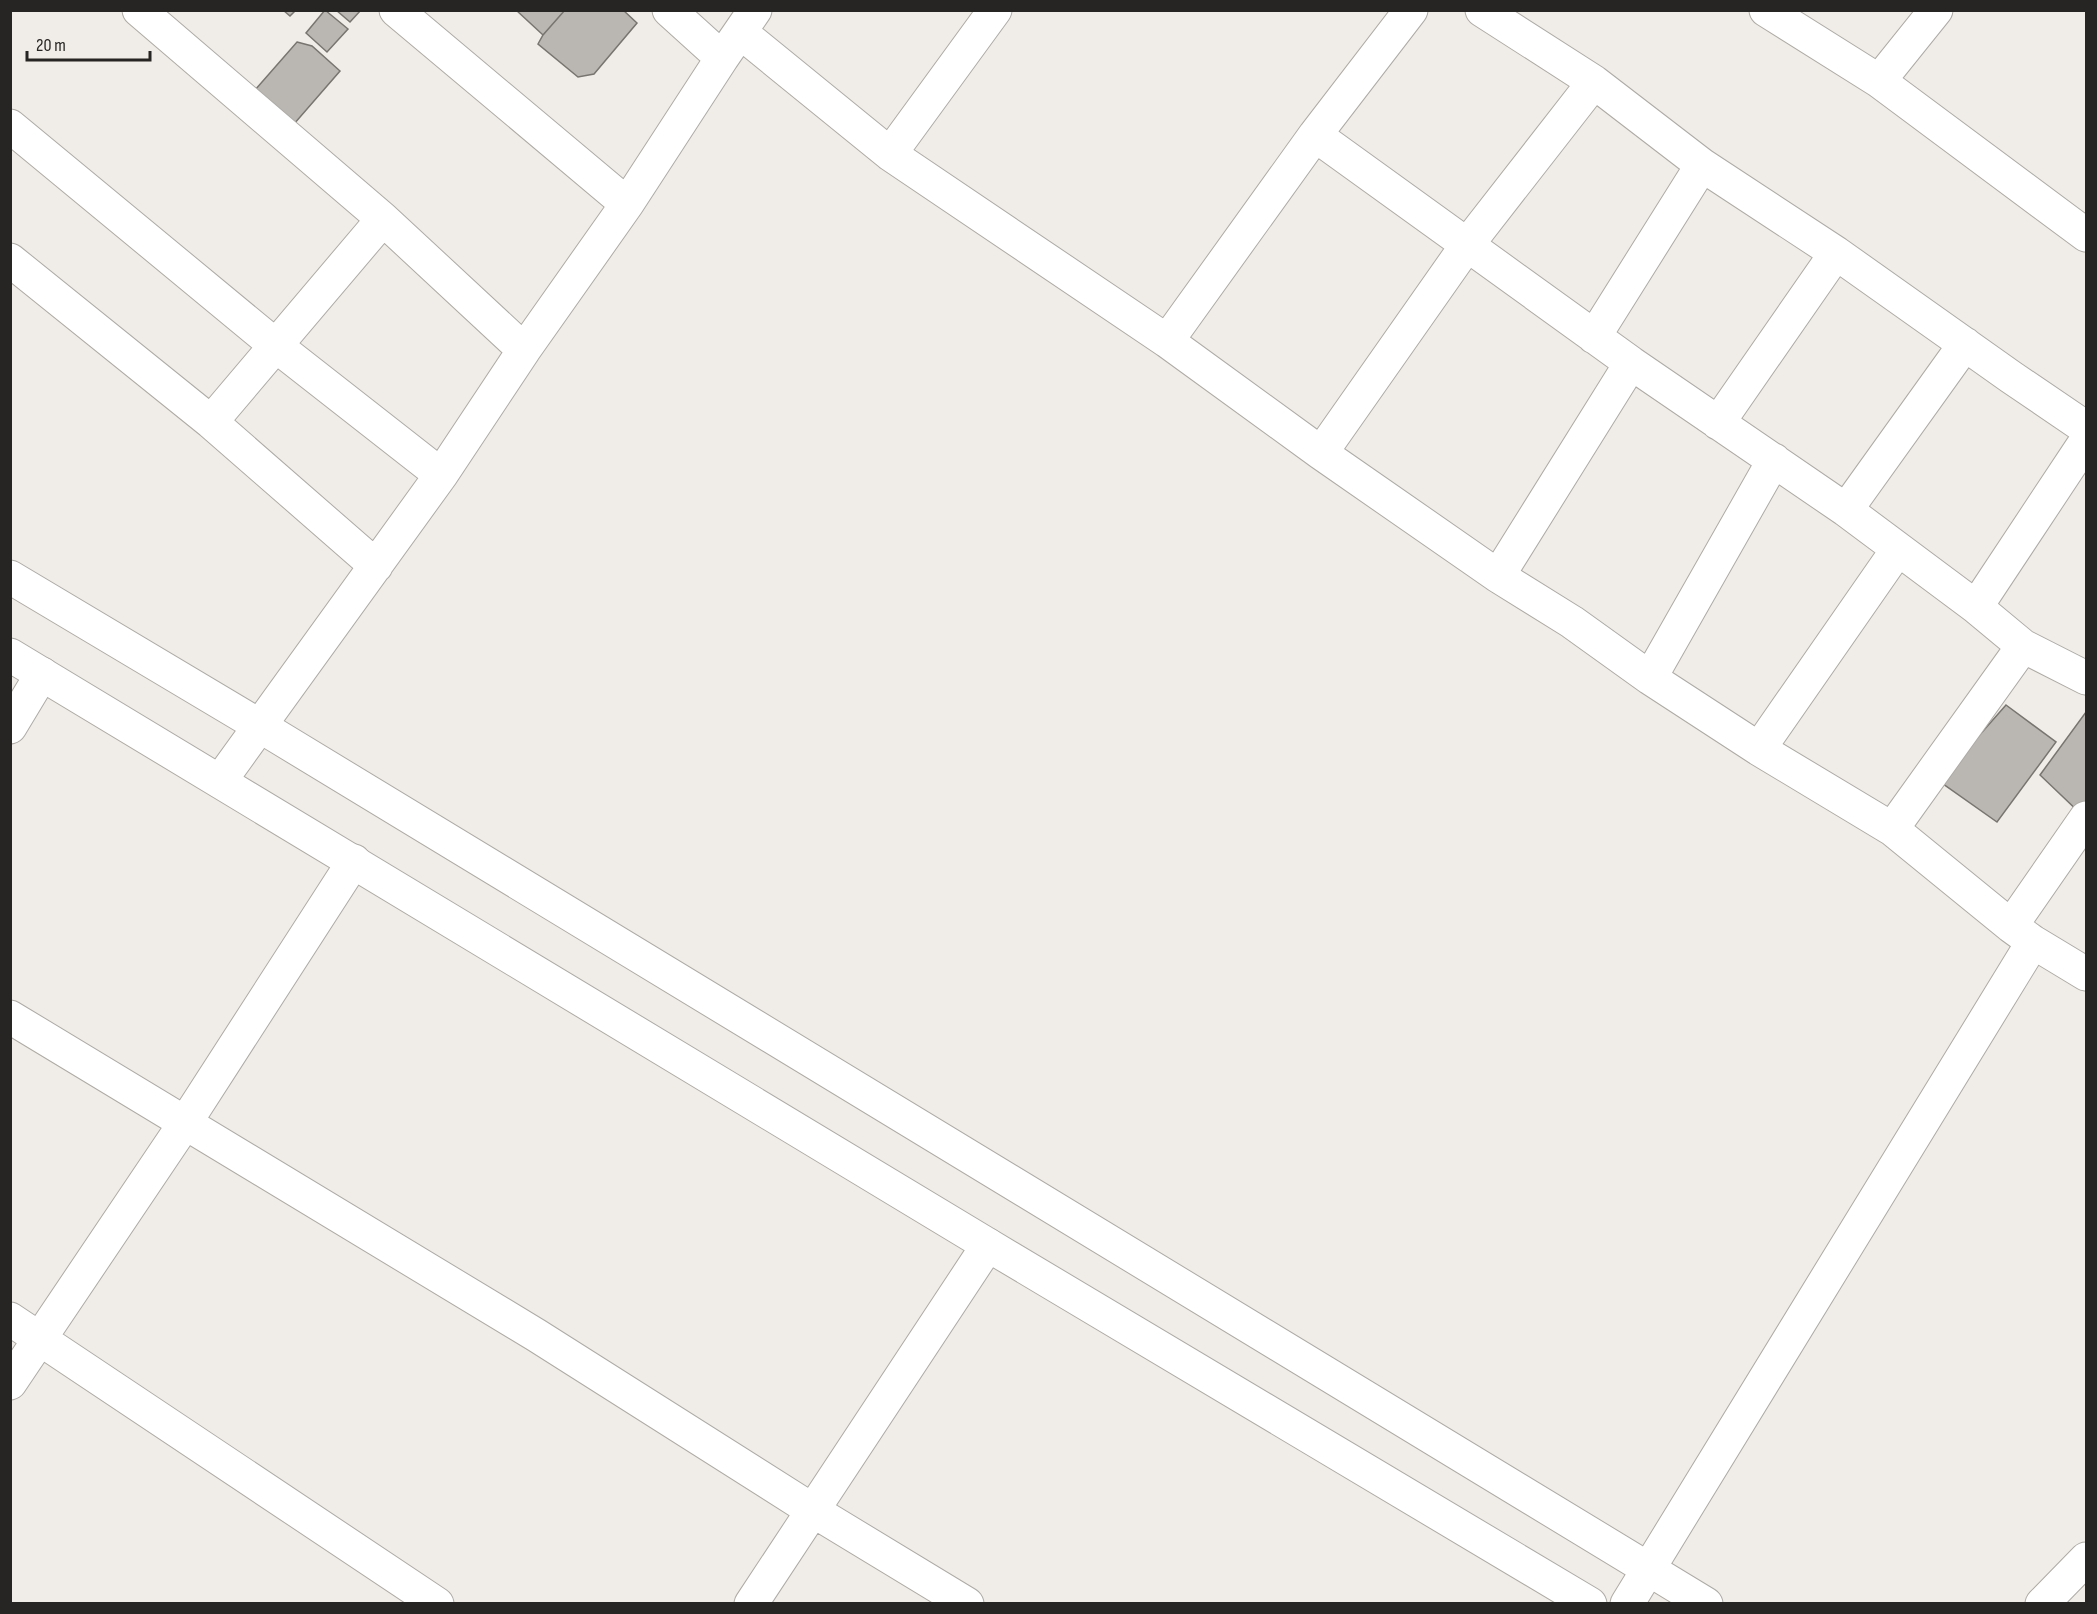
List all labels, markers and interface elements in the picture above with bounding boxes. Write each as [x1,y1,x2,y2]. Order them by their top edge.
scale bar [27,24,150,62]
text: 20 m [36,35,66,56]

